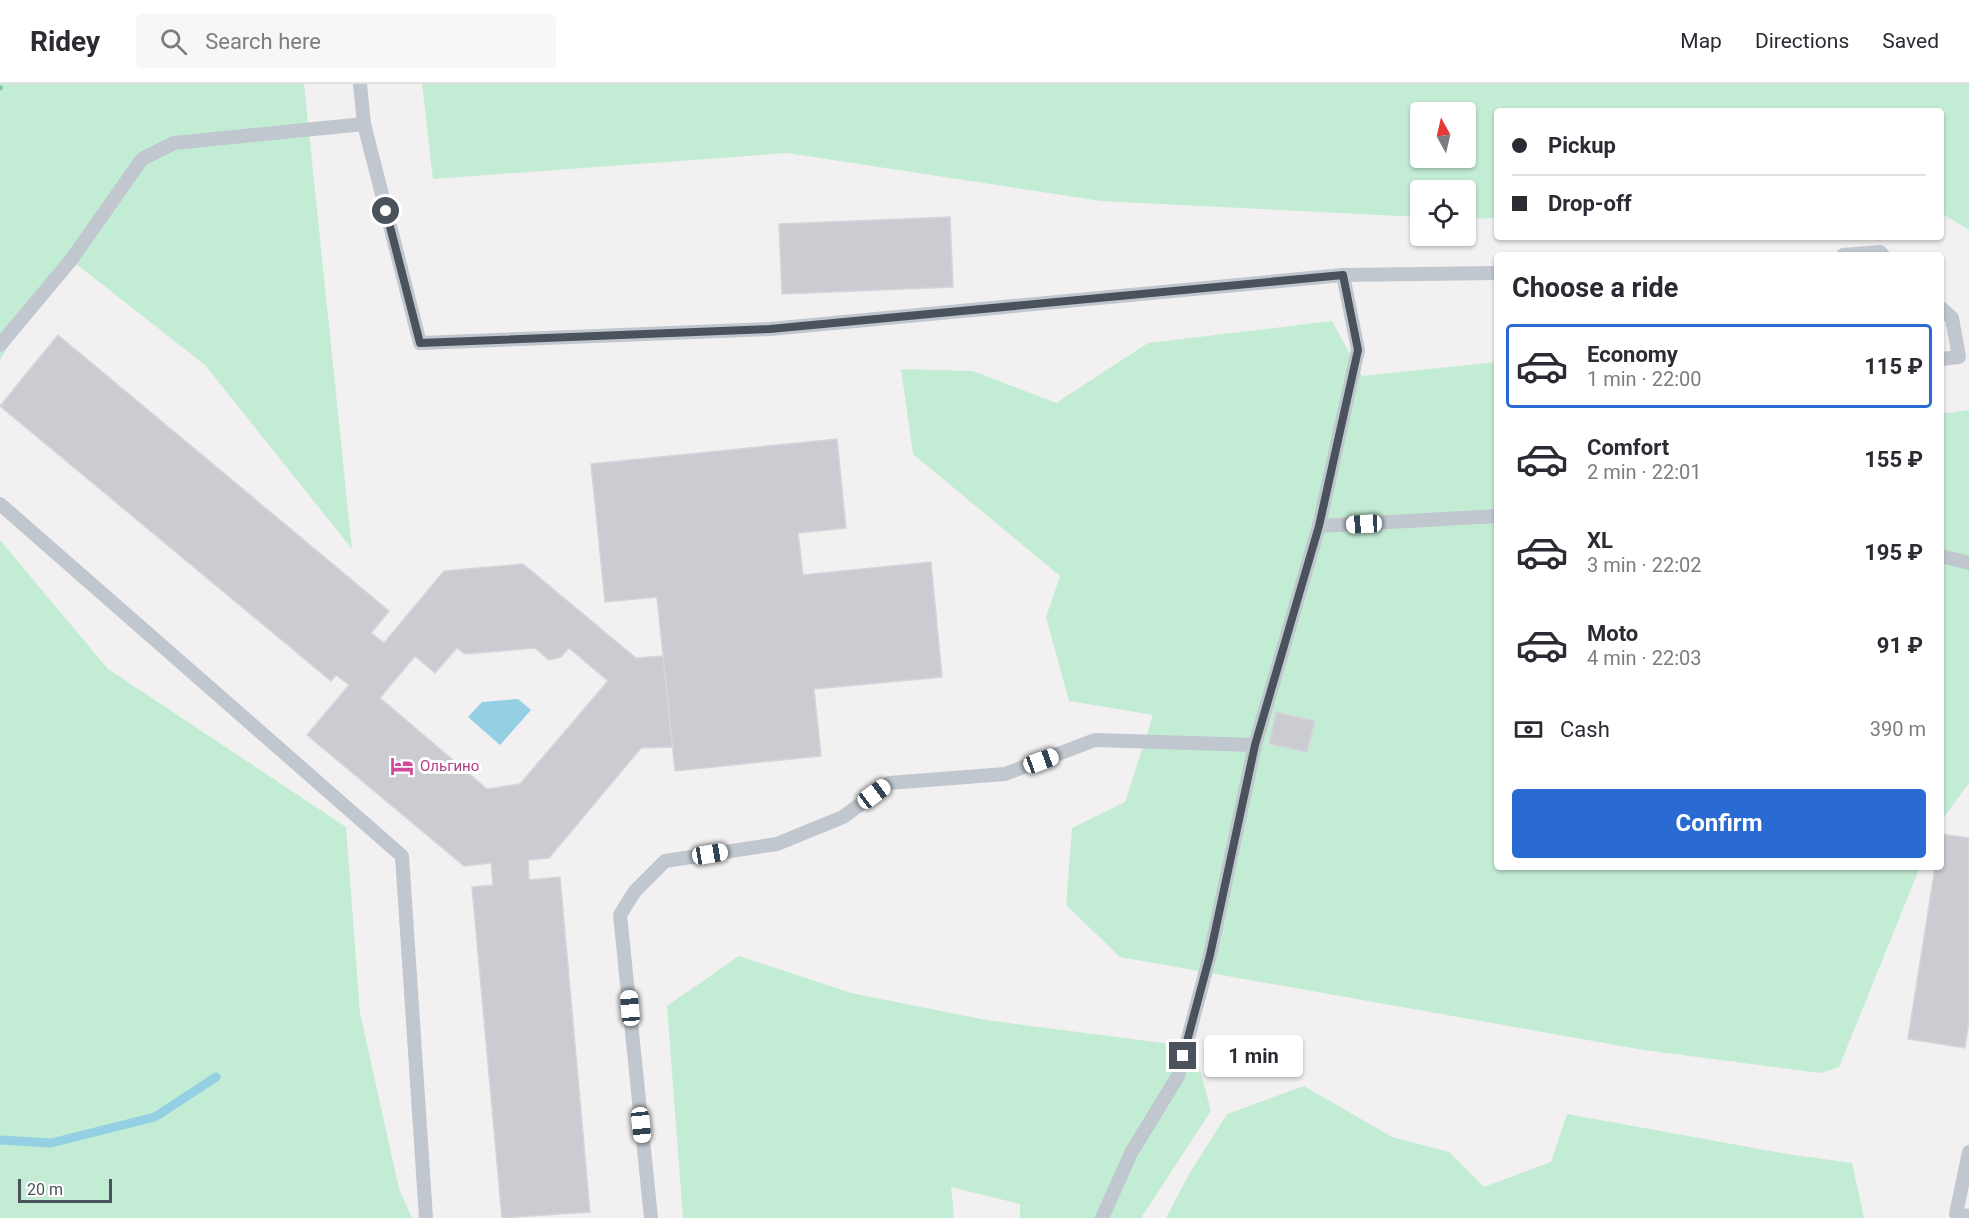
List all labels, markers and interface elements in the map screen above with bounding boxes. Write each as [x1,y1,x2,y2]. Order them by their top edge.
search box [136,14,556,68]
text: Ridey [30,25,100,58]
icon: search [157,25,190,58]
text: Search here [205,29,321,54]
text: Map [1680,29,1722,53]
text: Directions [1755,29,1849,53]
text: Saved [1882,29,1939,53]
north arrow [1410,102,1476,168]
map controls [1410,102,1476,246]
text: Pickup [1548,133,1616,158]
button: locate [1410,180,1476,246]
text: Drop-off [1548,191,1632,216]
route start [372,197,399,224]
text: Choose a ride [1512,272,1678,304]
icon: car [1515,339,1569,393]
text: Economy [1587,342,1678,367]
text: 115 ₽ [1864,354,1923,379]
text: 1 min · 22:00 [1587,367,1702,391]
icon: car [1515,432,1569,486]
text: Comfort [1587,435,1669,460]
text: 155 ₽ [1864,447,1923,472]
text: 2 min · 22:01 [1587,460,1702,484]
car [1346,514,1382,534]
icon: car [1515,525,1569,579]
text: XL [1587,528,1613,553]
text: 195 ₽ [1864,540,1923,565]
text: 3 min · 22:02 [1587,553,1702,577]
icon: car [1515,618,1569,672]
text: Moto [1587,621,1638,646]
text: 91 ₽ [1877,633,1923,658]
text: 4 min · 22:03 [1587,646,1702,670]
icon: cash [1512,713,1545,746]
text: Cash [1560,717,1610,742]
text: 390 m [1870,717,1926,741]
car [1021,746,1061,776]
hotel icon: Ольгино [389,753,415,779]
place label: Ольгино [420,757,479,775]
car [854,776,894,812]
button: Confirm [1512,789,1926,858]
car [691,842,729,866]
car [619,989,641,1027]
callout: 1 min [1204,1035,1303,1077]
route end [1169,1042,1196,1069]
text: 1 min [1228,1044,1279,1068]
car [630,1106,652,1144]
scale bar [18,1176,112,1204]
text: 20 m [27,1180,63,1199]

